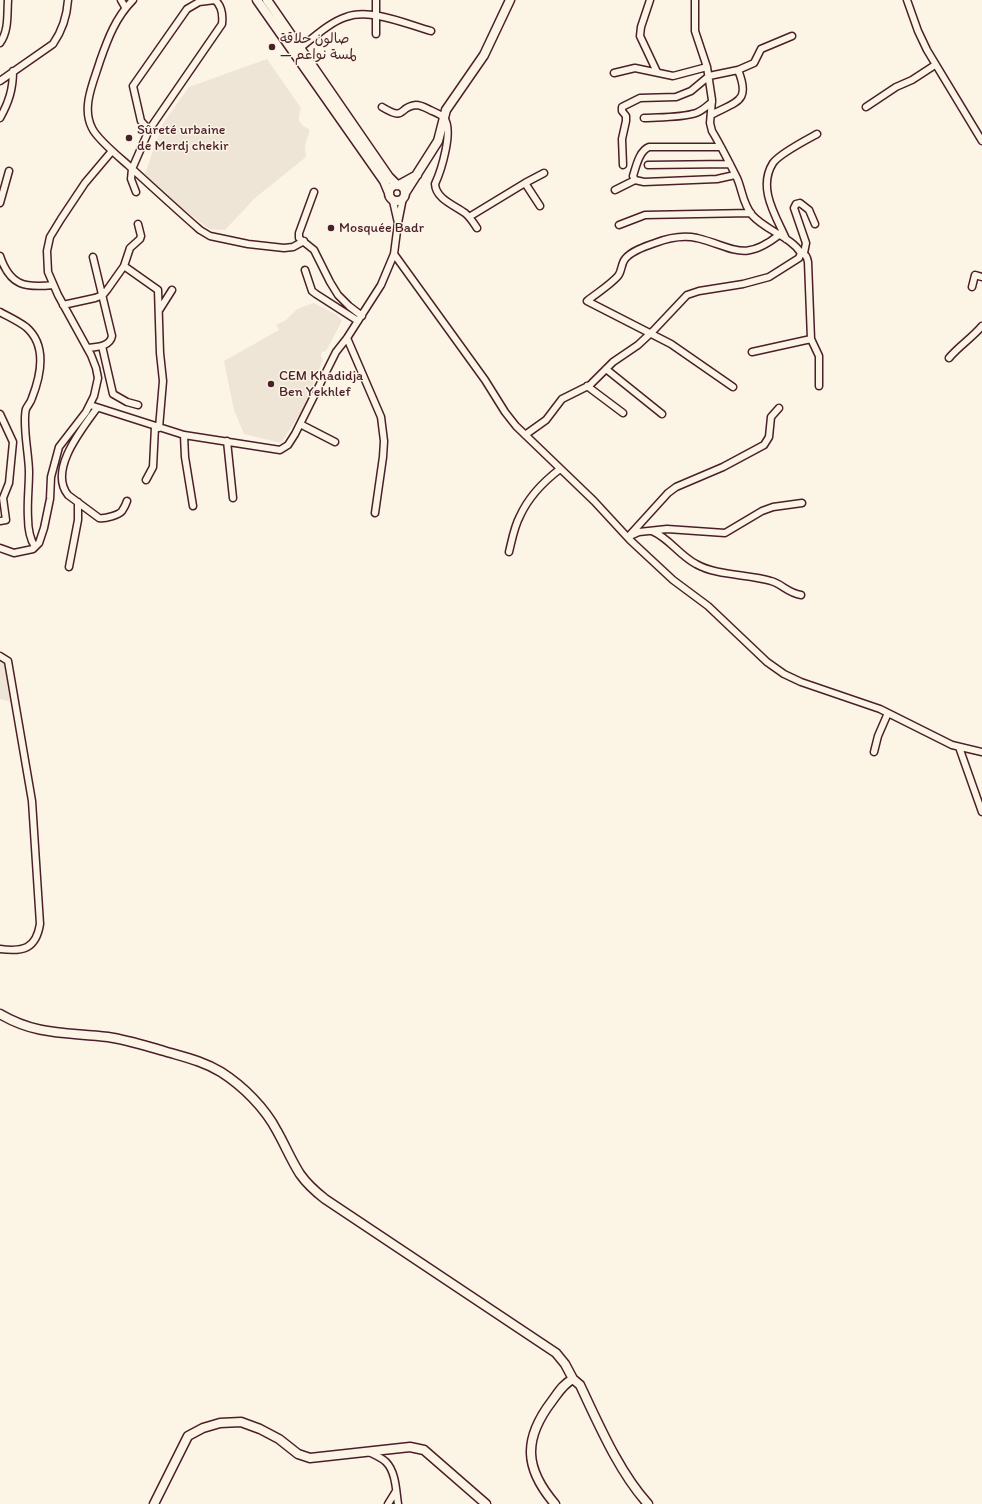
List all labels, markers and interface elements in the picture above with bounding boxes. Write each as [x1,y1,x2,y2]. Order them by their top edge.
place label: صالون حلاقة — لمسة نواعم [280,31,357,64]
marker: صالون حلاقة — لمسة نواعم [267,42,277,52]
place label: Sûreté urbaine de Merdj chekir [137,122,229,154]
marker: Sûreté urbaine de Merdj chekir [124,133,134,143]
place label: Mosquée Badr [339,220,424,236]
marker: Mosquée Badr [326,223,336,233]
place label: CEM Khadidja Ben Yekhlef [279,368,363,400]
marker: CEM Khadidja Ben Yekhlef [266,379,276,389]

